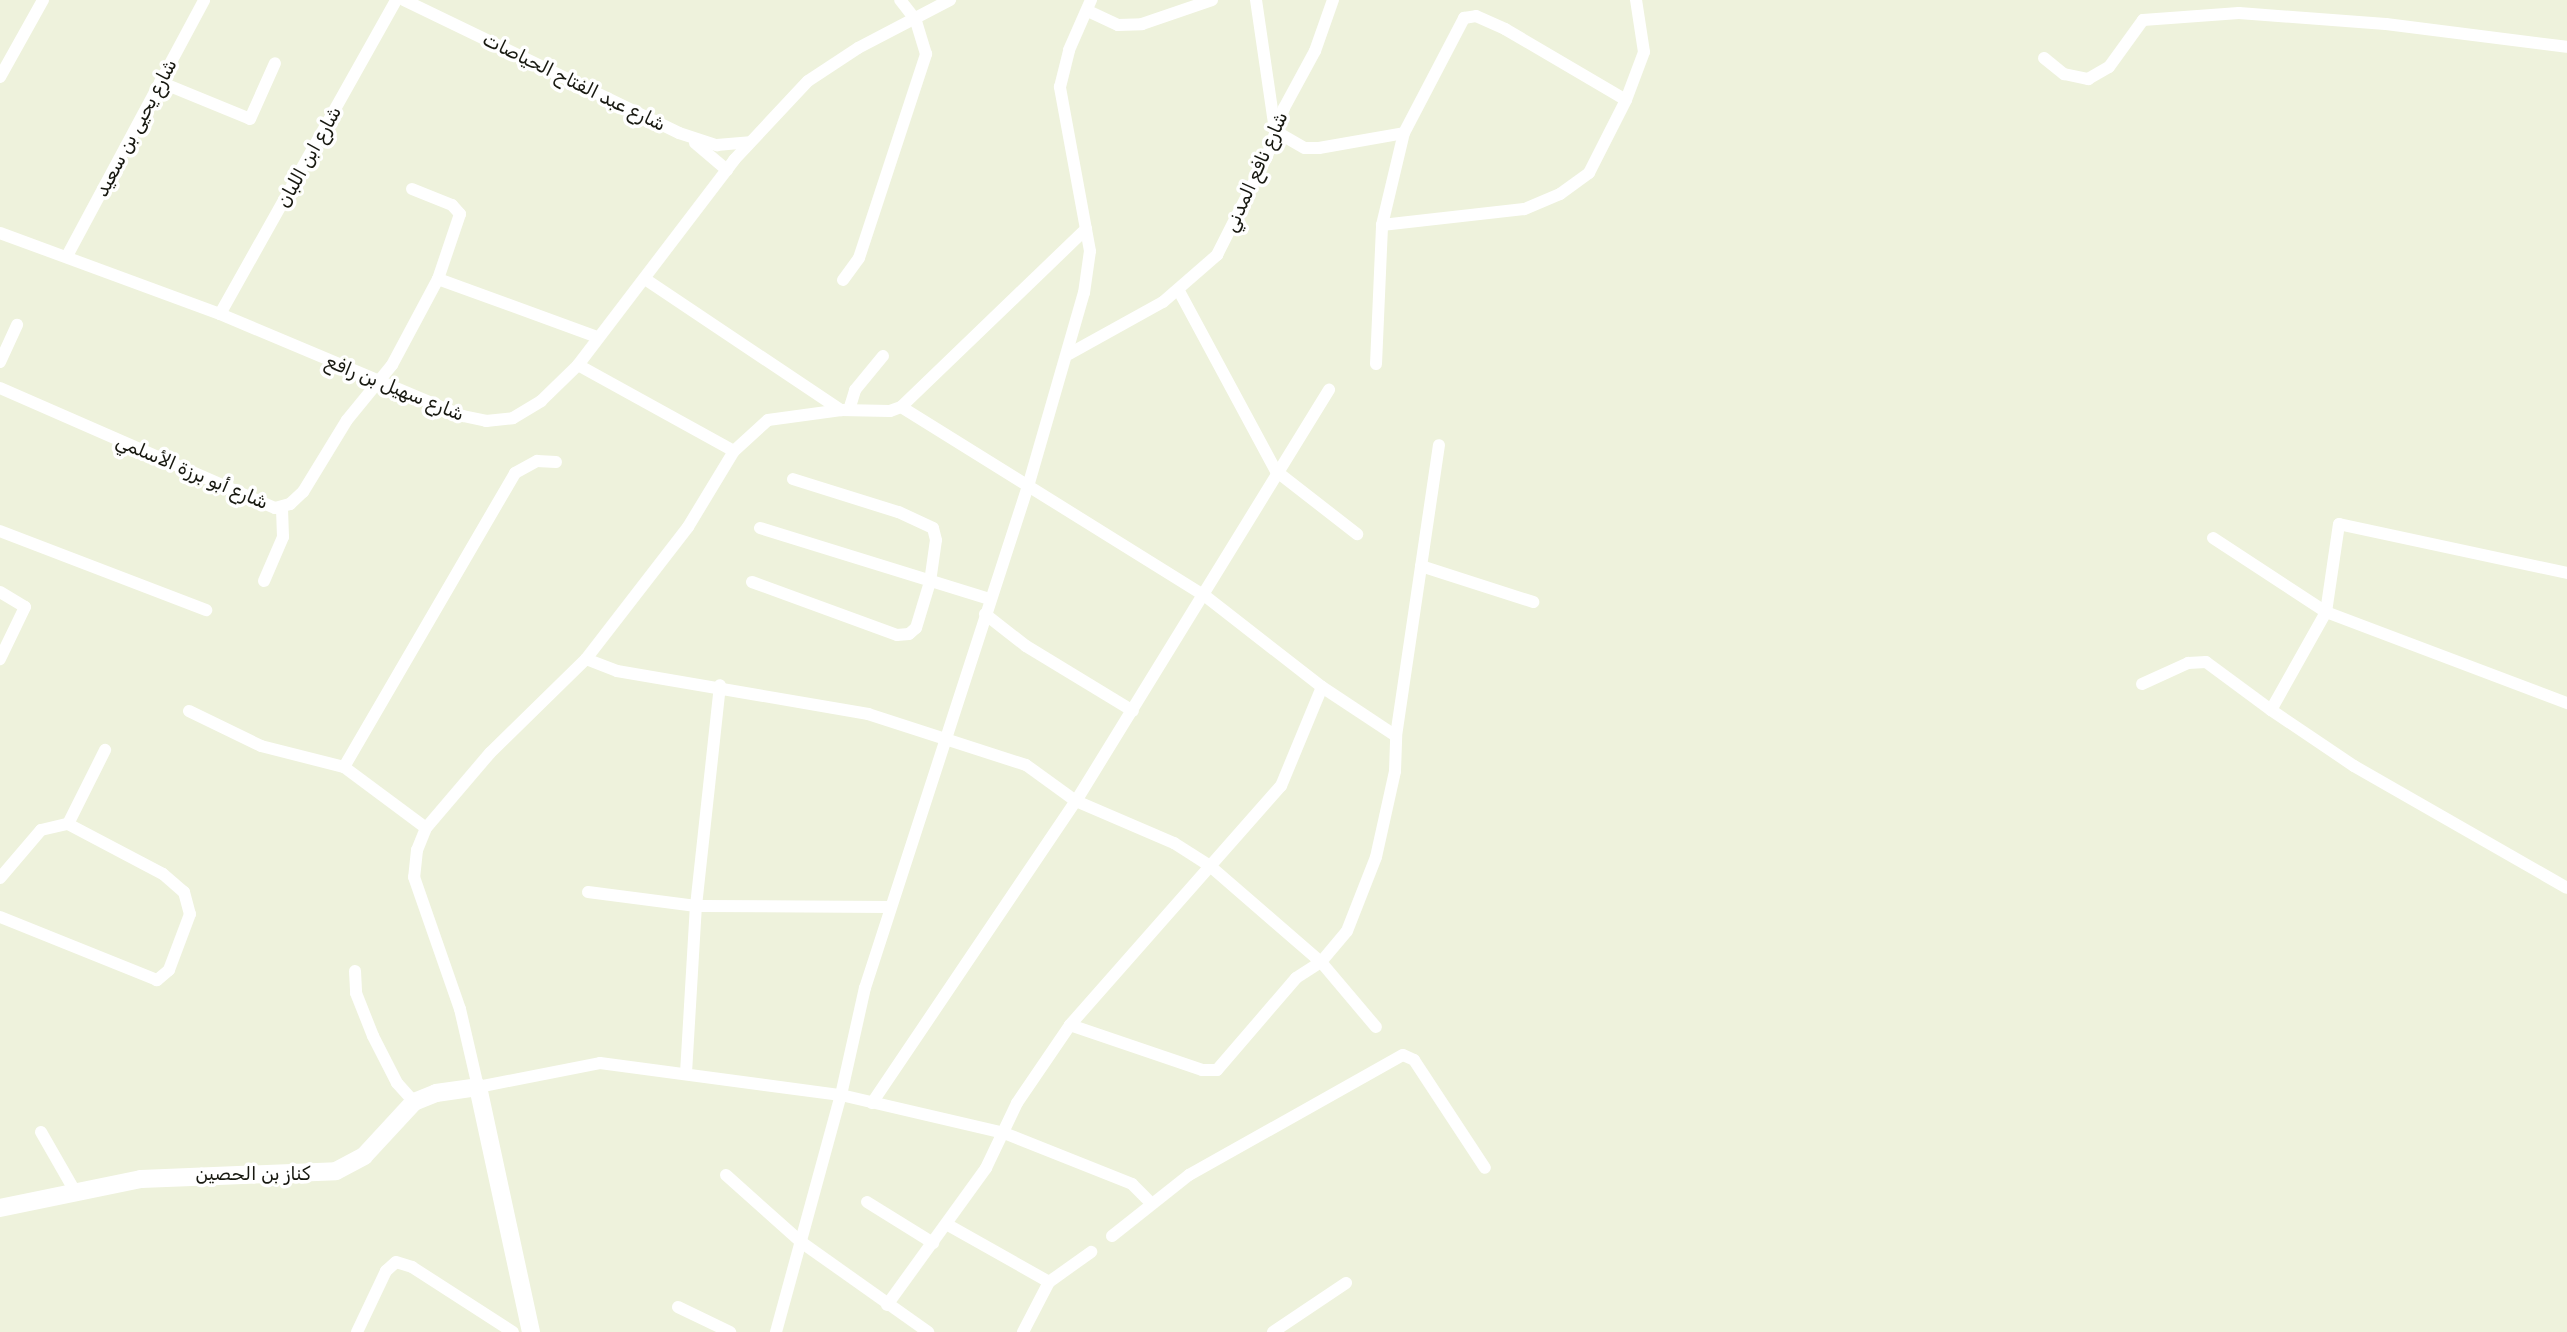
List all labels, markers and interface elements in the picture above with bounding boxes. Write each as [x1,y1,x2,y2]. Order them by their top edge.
street label: شارع عبد الفتاح الحياصات [479,28,669,136]
street label: شارع يحيى بن سعيد [90,55,182,201]
street label: شارع ابن اللبان [272,102,346,212]
street label: شارع نافع المدني [1219,108,1293,236]
street label: شارع سهيل بن رافع [323,350,467,426]
street label: شارع أبو برزة الأسلمي [113,430,271,514]
street label: كناز بن الحصين [195,1163,311,1185]

